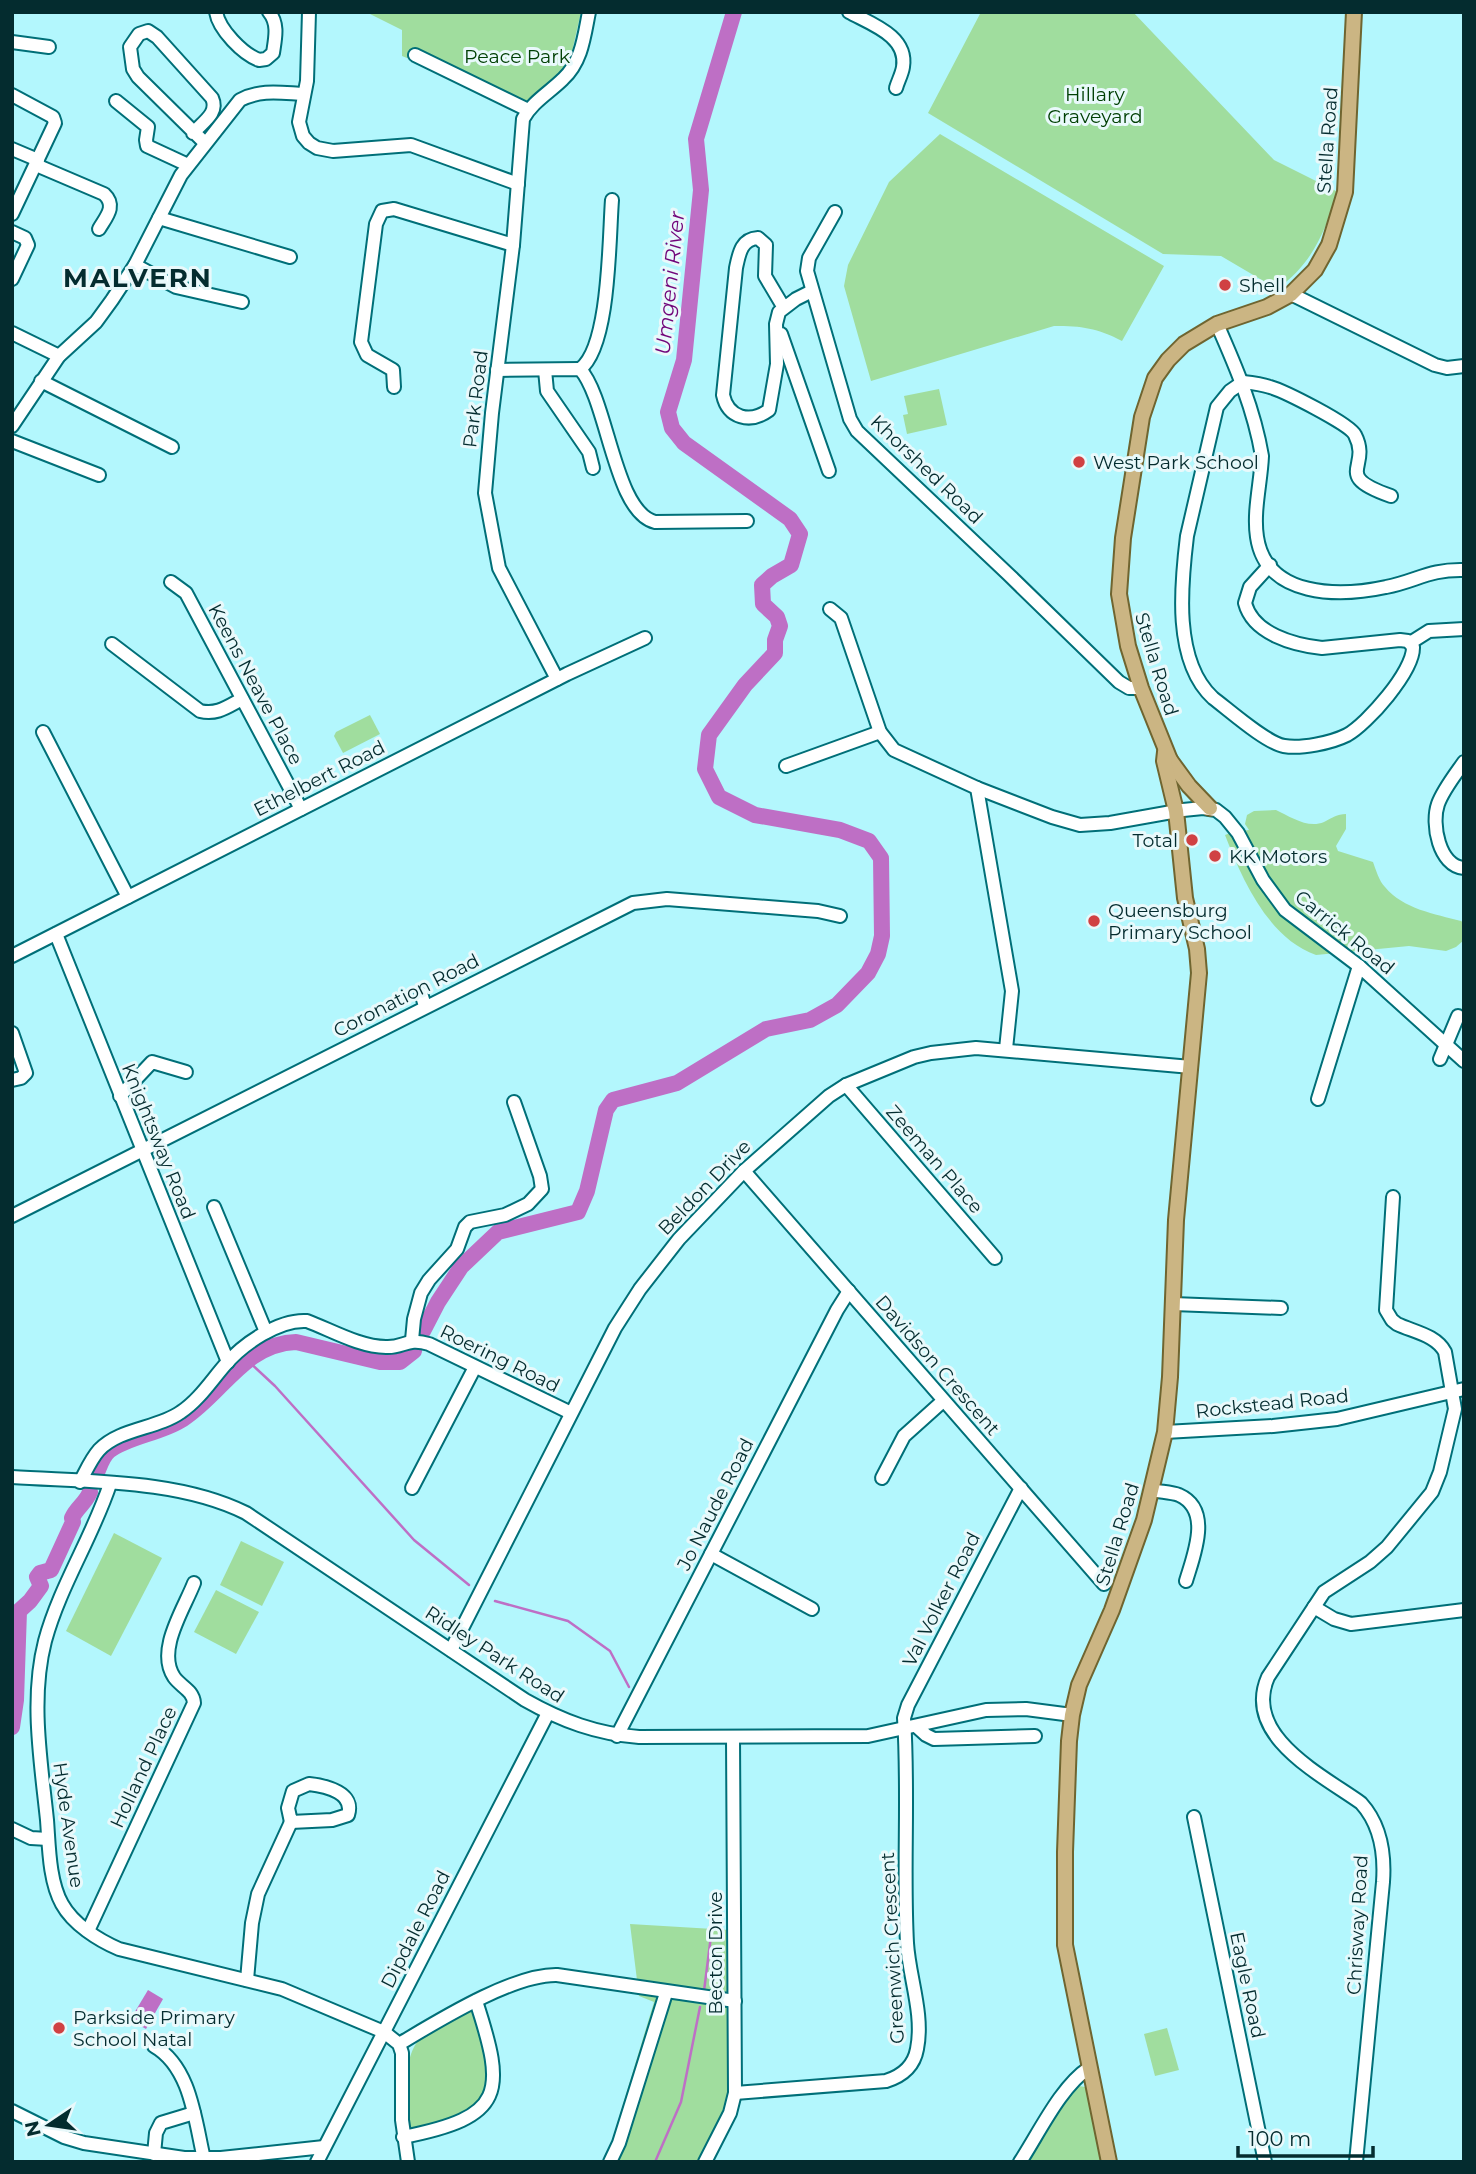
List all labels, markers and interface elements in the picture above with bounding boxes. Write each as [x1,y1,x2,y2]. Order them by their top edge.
park label: Peace Park [464,45,571,68]
park label: Hillary Graveyard [1047,83,1143,128]
street label: Stella Road [1312,86,1343,194]
water label: Umgeni River [650,210,690,356]
district label: MALVERN [63,262,213,294]
place label: Shell [1239,274,1285,297]
marker: Shell [1217,277,1233,293]
street label: Park Road [458,349,493,449]
street label: Khorshed Road [866,410,988,529]
place label: West Park School [1093,451,1259,474]
marker: West Park School [1071,454,1087,470]
street label: Keens Neave Place [203,600,308,769]
street label: Stella Road [1130,610,1183,718]
street label: Ethelbert Road [250,735,389,821]
place label: Total [1133,829,1178,852]
marker: Total [1184,832,1200,848]
place label: KK Motors [1229,845,1327,868]
marker: KK Motors [1207,848,1223,864]
street label: Carrick Road [1290,885,1399,979]
place label: Queensburg Primary School [1108,899,1252,944]
marker: Queensburg Primary School [1086,913,1102,929]
street label: Coronation Road [329,949,483,1042]
street label: Knightsway Road [117,1060,200,1222]
street label: Zeeman Place [881,1100,988,1218]
street label: Beldon Drive [653,1135,755,1240]
street label: Davidson Crescent [870,1291,1005,1440]
street label: Roering Road [436,1320,563,1397]
street label: Rockstead Road [1194,1384,1350,1423]
street label: Jo Naude Road [672,1434,759,1575]
street label: Stella Road [1091,1480,1144,1588]
street label: Val Volker Road [898,1528,985,1670]
street label: Ridley Park Road [421,1601,569,1708]
street label: Holland Place [105,1703,182,1832]
street label: Hyde Avenue [48,1761,89,1889]
street label: Greenwich Crescent [876,1851,909,2044]
street label: Chrisway Road [1342,1854,1373,1996]
street label: Dipdale Road [376,1867,455,1992]
street label: Becton Drive [704,1891,727,2015]
street label: Eagle Road [1225,1930,1270,2040]
place label: Parkside Primary School Natal [73,2006,235,2051]
marker: Parkside Primary School Natal [51,2020,67,2036]
north arrow [14,2090,84,2160]
scale bar [1238,2114,1373,2158]
text: N [20,2119,46,2139]
text: 100 m [1248,2126,1311,2151]

